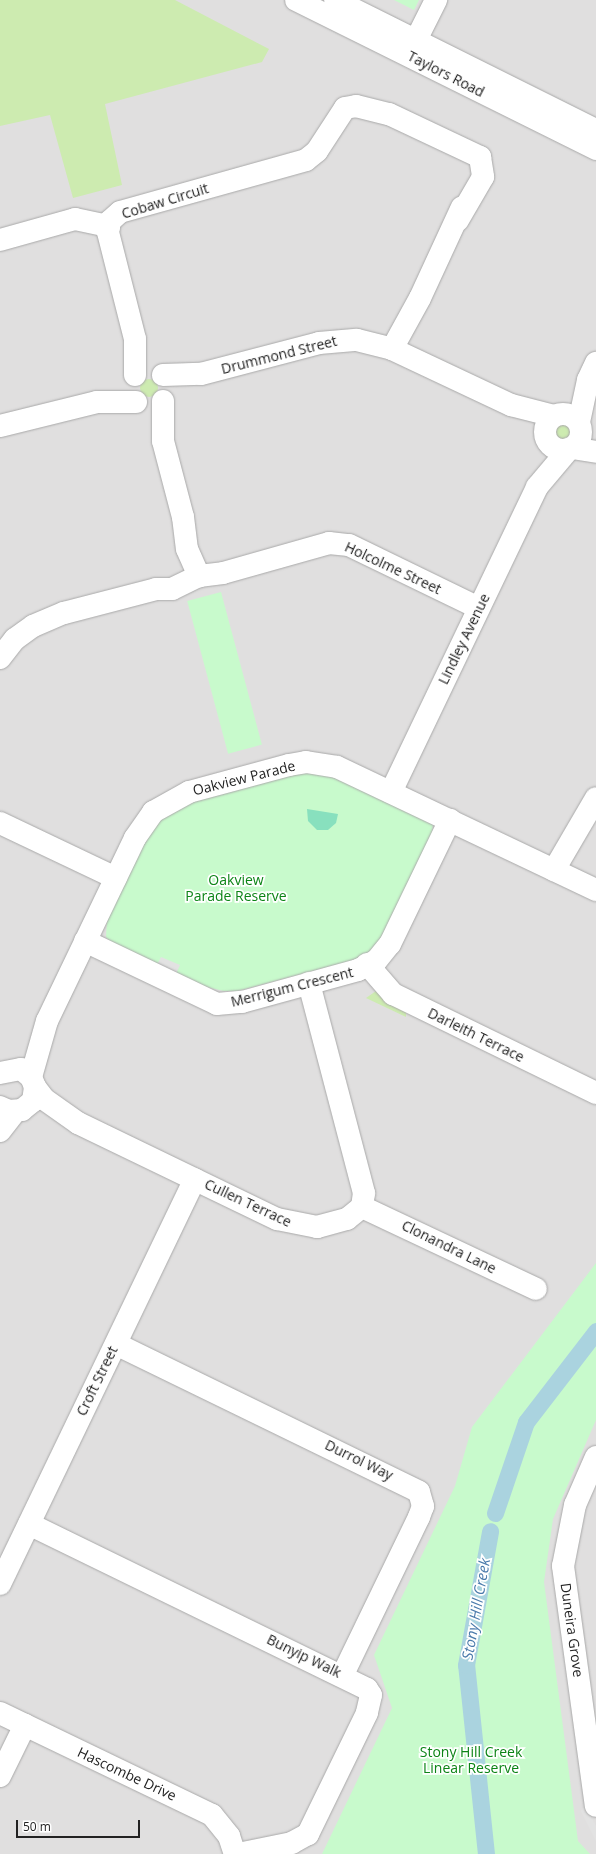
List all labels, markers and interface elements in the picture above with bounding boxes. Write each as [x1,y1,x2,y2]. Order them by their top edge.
street label: Taylors Road [405,47,487,101]
street label: Cobaw Circuit [120,180,210,222]
street label: Drummond Street [219,332,339,378]
street label: Holcolme Street [342,538,444,598]
street label: Lindley Avenue [435,591,493,687]
street label: Oakview Parade [191,757,297,799]
park label: Oakview Parade Reserve [185,872,287,904]
street label: Merrigum Crescent [229,964,355,1010]
street label: Darleith Terrace [425,1004,527,1066]
street label: Cullen Terrace [202,1176,294,1230]
street label: Clonandra Lane [399,1217,499,1277]
street label: Croft Street [73,1343,121,1419]
street label: Durrol Way [322,1436,396,1484]
water label: Stony Hill Creek [458,1557,494,1661]
street label: Duneira Grove [557,1582,587,1678]
street label: Bunyip Walk [264,1631,344,1681]
street label: Hascombe Drive [75,1744,179,1804]
park label: Stony Hill Creek Linear Reserve [420,1744,522,1776]
scale bar [18,1812,142,1838]
text: 50 m [23,1818,51,1835]

